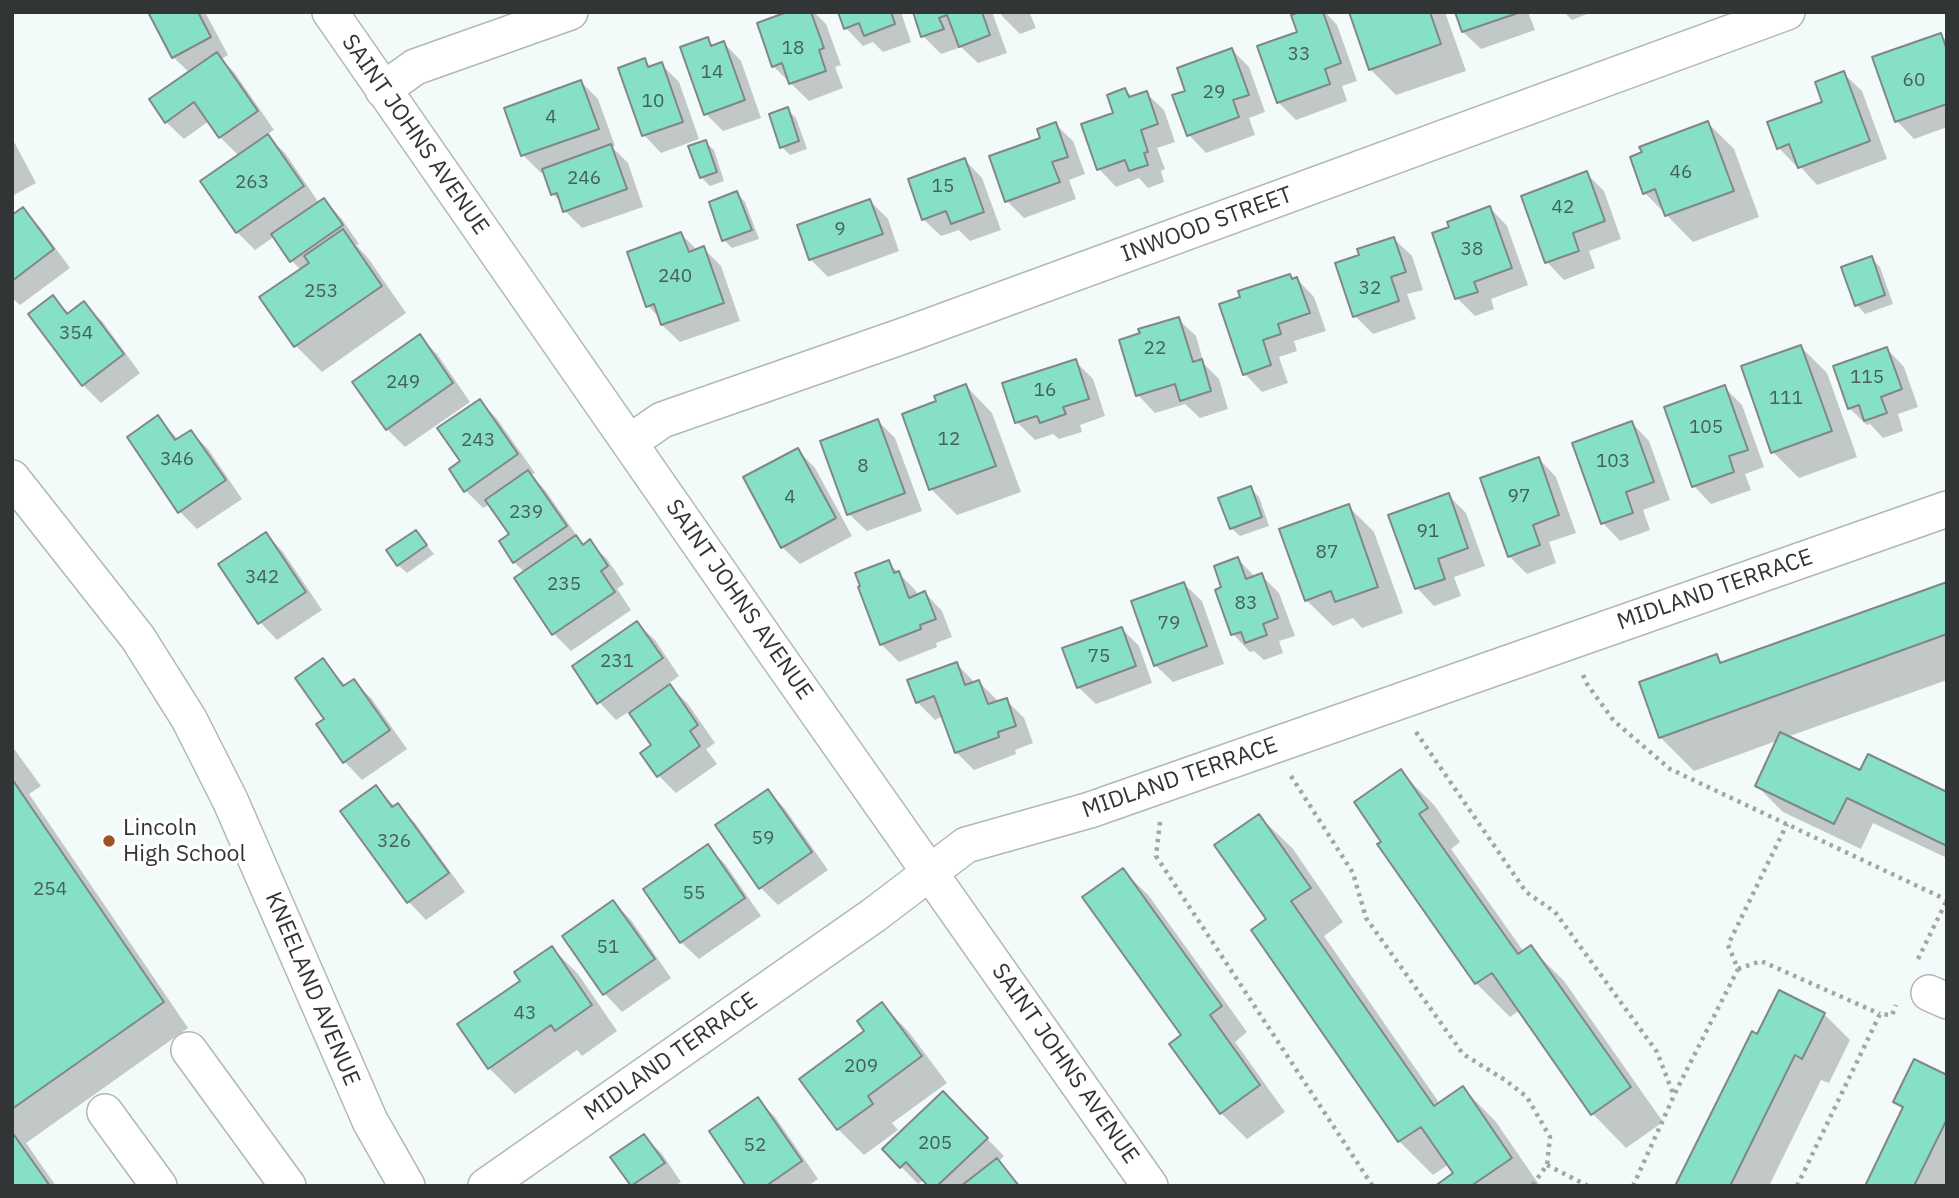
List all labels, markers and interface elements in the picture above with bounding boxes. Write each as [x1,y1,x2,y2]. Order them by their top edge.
street label: SAINT JOHNS AVENUE [335,30,495,240]
house number: 18 [782,38,804,60]
house number: 33 [1288,44,1310,66]
house number: 14 [701,62,723,84]
house number: 60 [1903,70,1925,92]
house number: 29 [1203,82,1225,104]
house number: 10 [642,91,664,113]
house number: 4 [545,107,557,129]
house number: 46 [1670,162,1692,184]
house number: 246 [567,168,601,190]
house number: 263 [235,172,269,194]
house number: 15 [932,176,954,198]
street label: INWOOD STREET [1118,181,1296,269]
house number: 42 [1552,197,1574,219]
house number: 9 [834,219,846,241]
house number: 38 [1461,239,1483,261]
house number: 240 [658,266,692,288]
house number: 32 [1359,278,1381,300]
house number: 253 [304,281,338,303]
house number: 354 [59,323,93,345]
house number: 22 [1144,338,1166,360]
house number: 115 [1850,367,1884,389]
house number: 249 [386,372,420,394]
house number: 16 [1034,380,1056,402]
house number: 111 [1769,388,1803,410]
house number: 105 [1689,417,1723,439]
house number: 12 [938,429,960,451]
house number: 243 [461,430,495,452]
house number: 346 [160,449,194,471]
house number: 103 [1596,451,1630,473]
house number: 8 [857,456,869,478]
house number: 97 [1508,486,1530,508]
house number: 4 [784,487,796,509]
street label: SAINT JOHNS AVENUE [659,495,819,705]
house number: 239 [509,502,543,524]
house number: 91 [1417,521,1439,543]
house number: 87 [1316,542,1338,564]
street label: MIDLAND TERRACE [1613,544,1817,636]
house number: 342 [245,567,279,589]
house number: 235 [547,574,581,596]
house number: 83 [1235,593,1257,615]
house number: 79 [1158,613,1180,635]
house number: 75 [1088,646,1110,668]
house number: 231 [600,651,634,673]
street label: MIDLAND TERRACE [1078,732,1282,824]
place label: Lincoln High School [123,814,246,868]
house number: 59 [752,828,774,850]
house number: 326 [377,831,411,853]
marker: Lincoln High School [101,833,117,849]
house number: 254 [33,879,67,901]
house number: 55 [683,883,705,905]
street label: KNEELAND AVENUE [259,888,365,1090]
house number: 51 [597,937,619,959]
street label: SAINT JOHNS AVENUE [985,959,1145,1169]
street label: MIDLAND TERRACE [579,987,763,1127]
house number: 43 [514,1003,536,1025]
house number: 209 [844,1056,878,1078]
house number: 205 [918,1133,952,1155]
house number: 52 [744,1135,766,1157]

